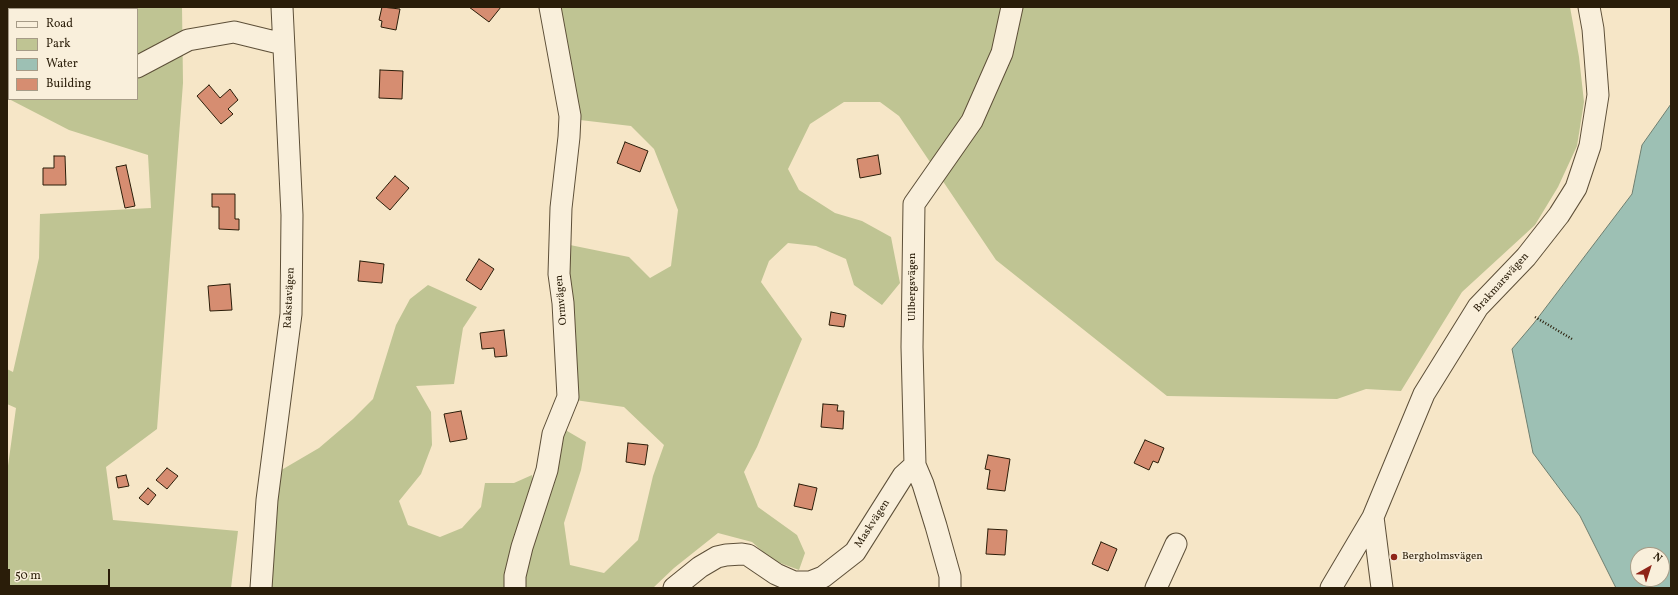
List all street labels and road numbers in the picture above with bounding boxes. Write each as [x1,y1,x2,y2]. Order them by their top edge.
street label: Brakmarsvägen [1472,250,1532,316]
street label: Ullbergsvägen [906,253,920,321]
street label: Rakstavägen [282,267,298,329]
street label: Ormvägen [553,274,571,326]
street label: Maskvägen [852,497,894,551]

